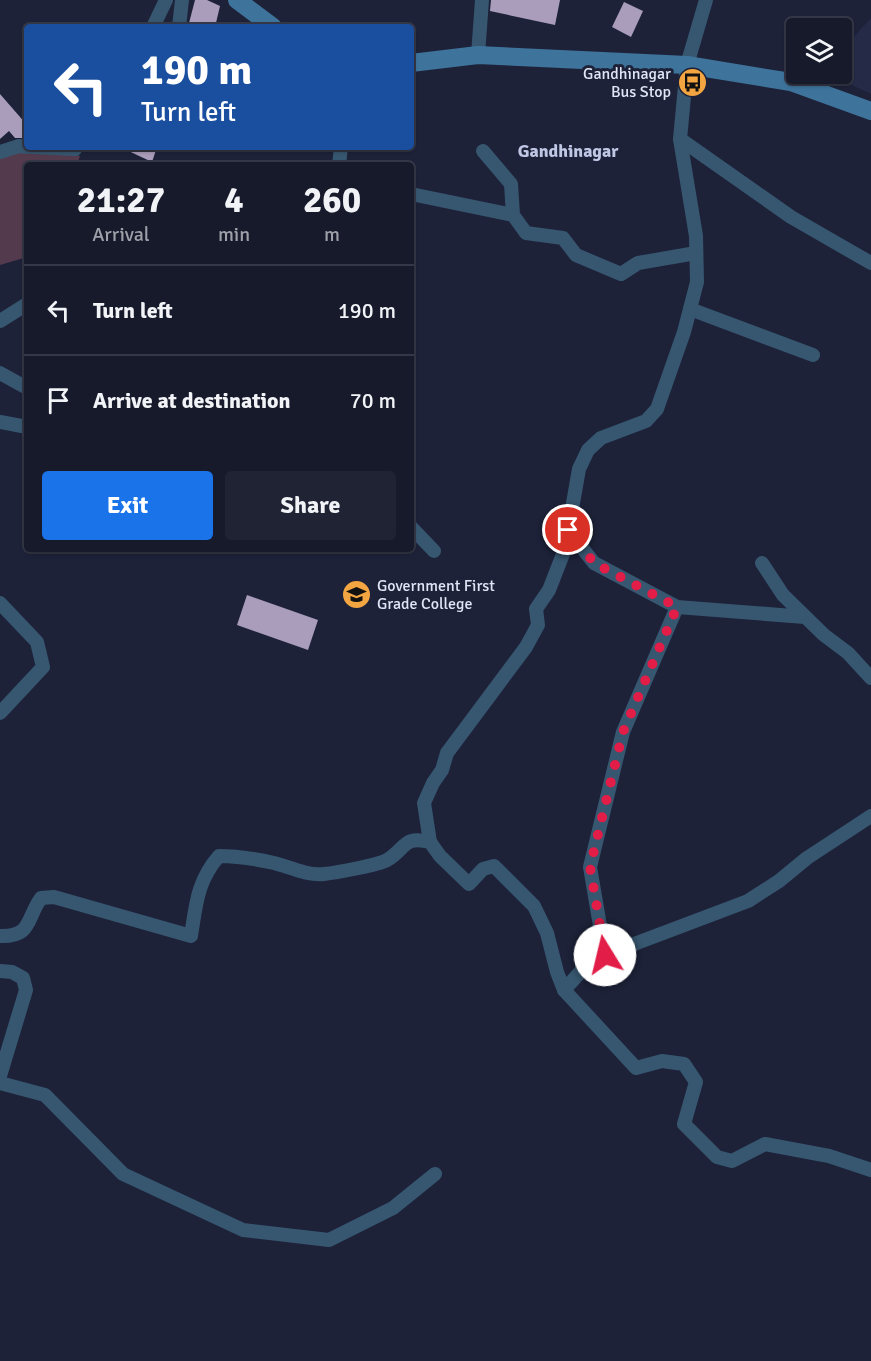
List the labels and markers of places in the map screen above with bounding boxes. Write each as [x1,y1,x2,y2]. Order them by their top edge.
place label: Gandhinagar Bus Stop [583,64,671,102]
bus stop icon: Gandhinagar Bus Stop [676,67,708,99]
pin [542,504,593,555]
place label: Government First Grade College [377,576,495,614]
school or university icon: Government First Grade College [340,579,372,611]

